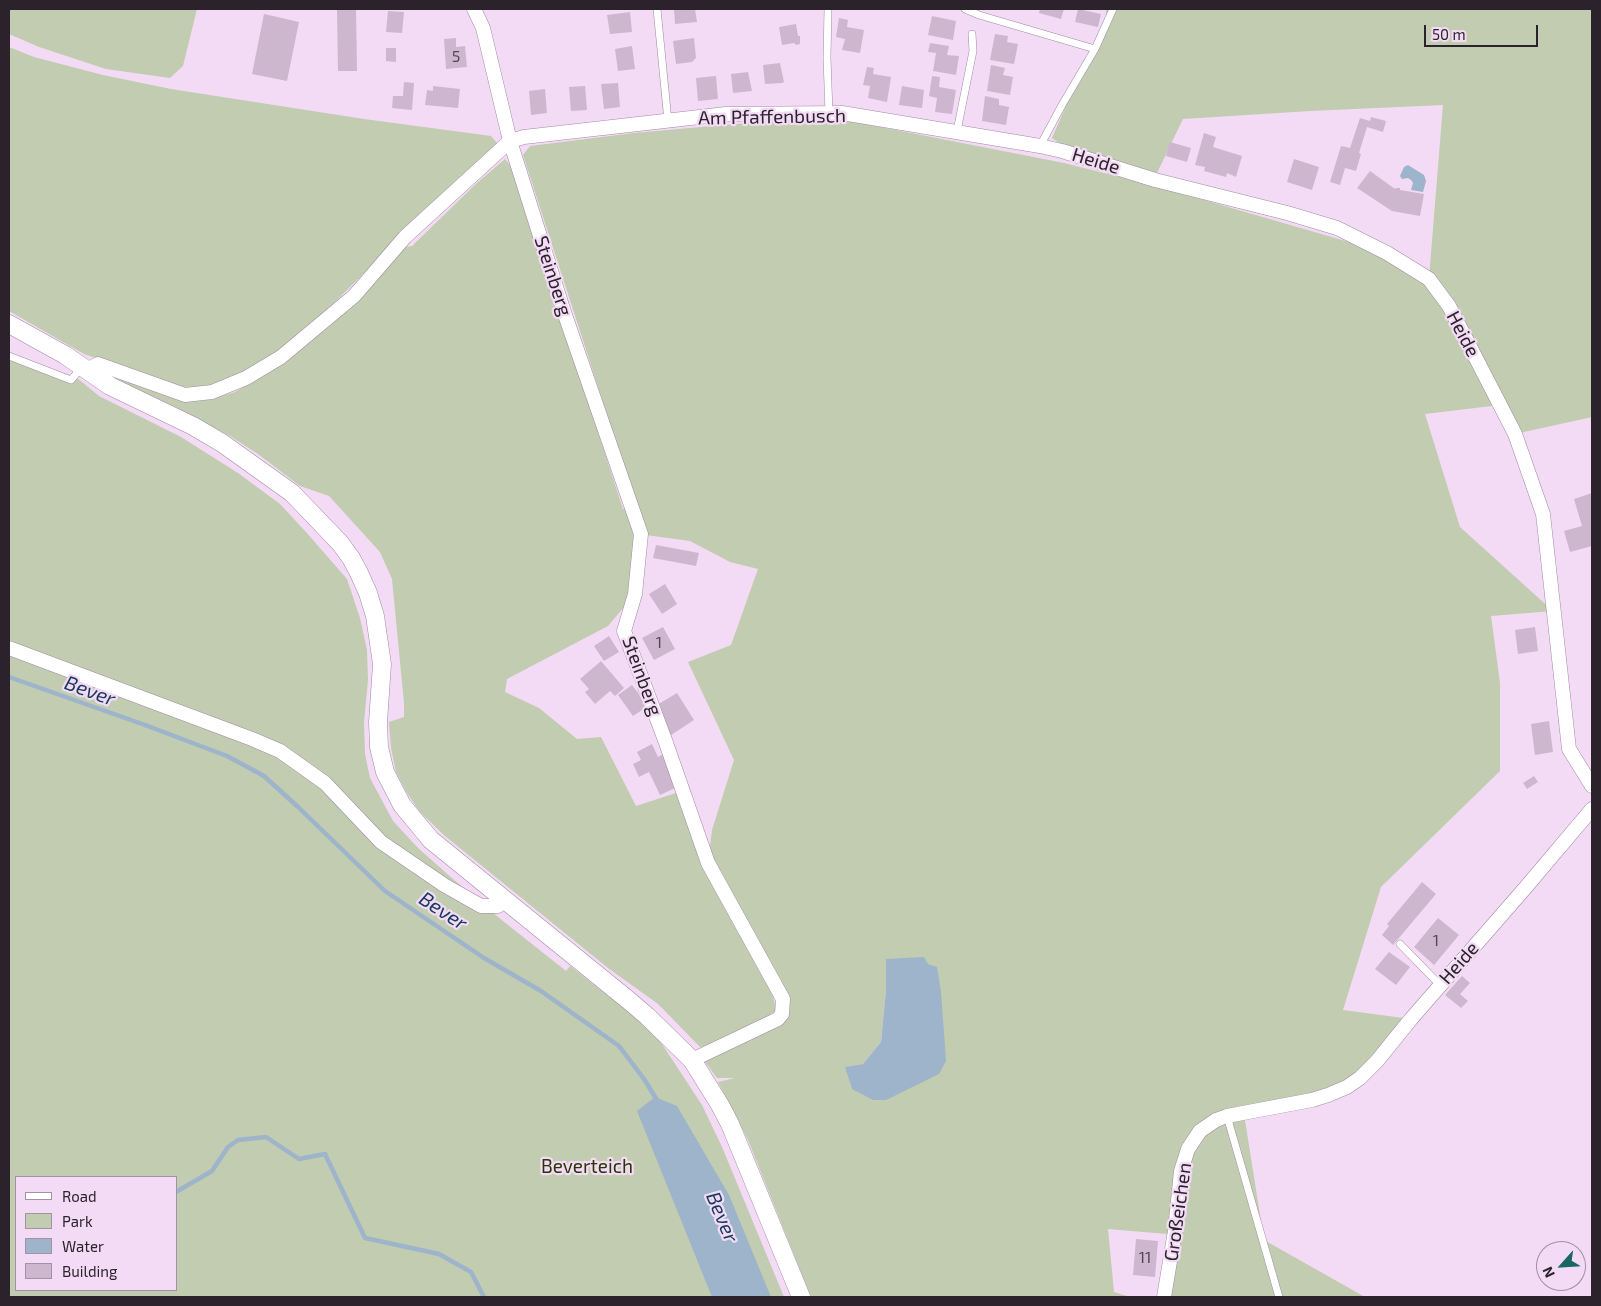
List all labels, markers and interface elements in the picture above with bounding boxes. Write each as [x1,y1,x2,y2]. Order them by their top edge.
scale bar [1426,15,1540,47]
text: 50 m [1432,25,1466,43]
house number: 5 [452,47,460,67]
street label: Am Pfaffenbusch [698,104,846,130]
street label: Heide [1069,143,1123,179]
street label: Steinberg [529,233,577,319]
street label: Heide [1442,307,1484,361]
street label: Steinberg [617,633,667,719]
house number: 1 [656,633,662,653]
water label: Bever [61,671,119,711]
water label: Bever [414,887,472,935]
house number: 1 [1433,931,1439,951]
street label: Heide [1434,937,1484,989]
park label: Beverteich [541,1156,633,1178]
street label: Großeichen [1160,1161,1196,1263]
legend [15,1176,178,1291]
text: Road [62,1187,97,1205]
water label: Bever [701,1188,743,1246]
text: Park [62,1212,93,1230]
text: Water [62,1237,104,1255]
north arrow [1536,1241,1586,1291]
house number: 11 [1139,1248,1151,1268]
text: Building [62,1262,117,1280]
text: N [1538,1264,1558,1281]

